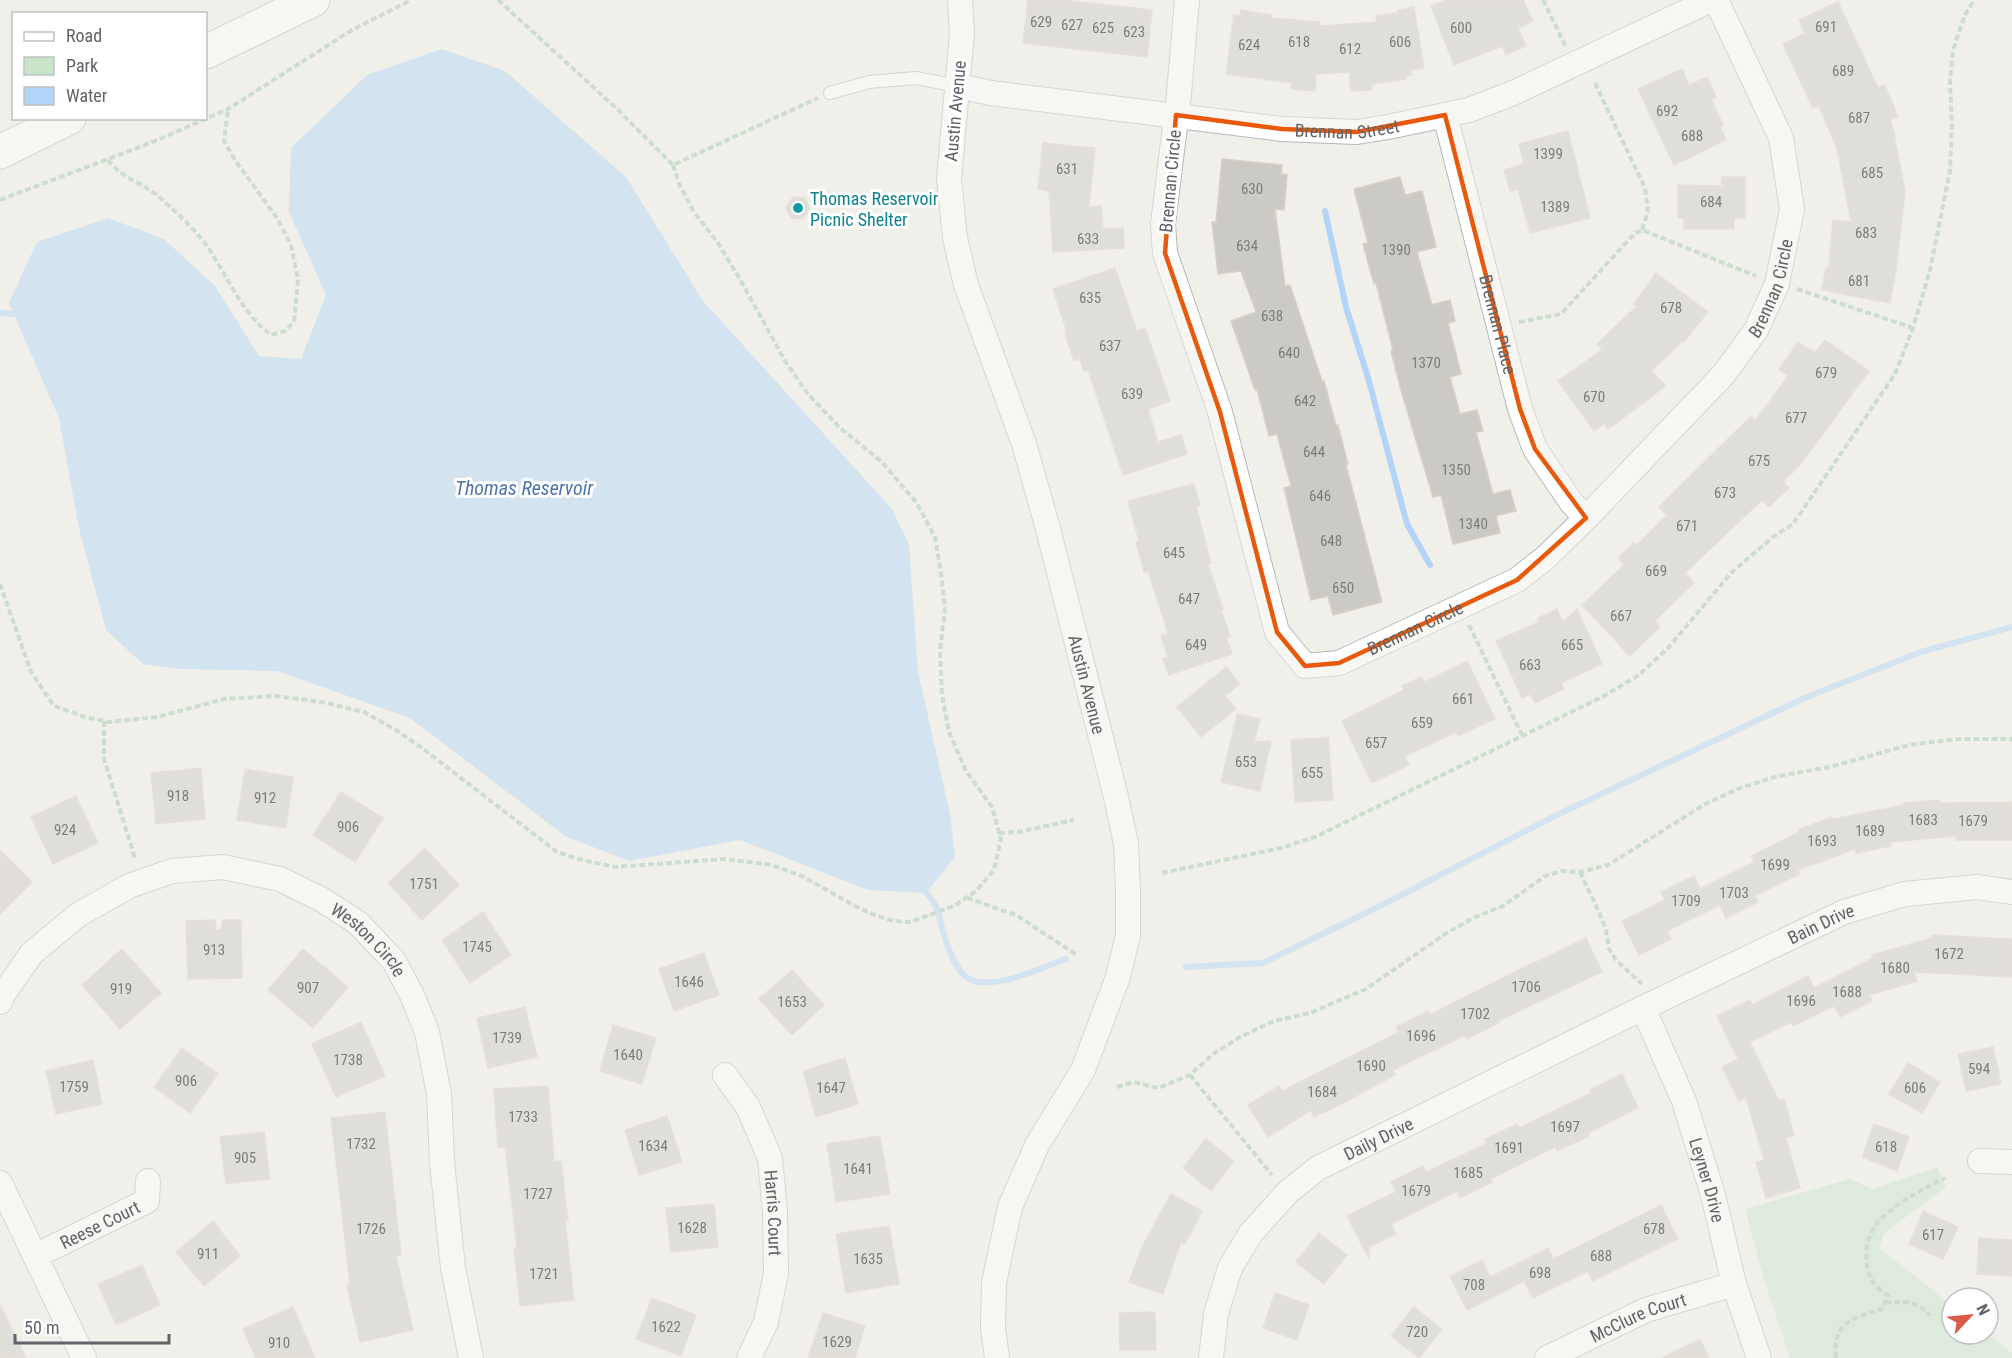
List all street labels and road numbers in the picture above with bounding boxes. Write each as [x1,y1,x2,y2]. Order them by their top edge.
street label: Austin Avenue [940,60,970,162]
street label: Brennan Street [1294,114,1401,142]
street label: Brennan Circle [1155,129,1185,233]
street label: Brennan Circle [1744,237,1796,342]
street label: Brennan Place [1476,272,1521,376]
street label: Brennan Circle [1364,596,1466,659]
street label: Austin Avenue [1065,633,1110,736]
street label: Weston Circle [327,898,411,980]
street label: Bain Drive [1784,899,1856,948]
street label: Daily Drive [1340,1112,1416,1164]
street label: Leyner Drive [1685,1135,1730,1224]
street label: Harris Court [761,1169,786,1256]
street label: Reese Court [56,1196,143,1253]
street label: McClure Court [1586,1288,1688,1346]

